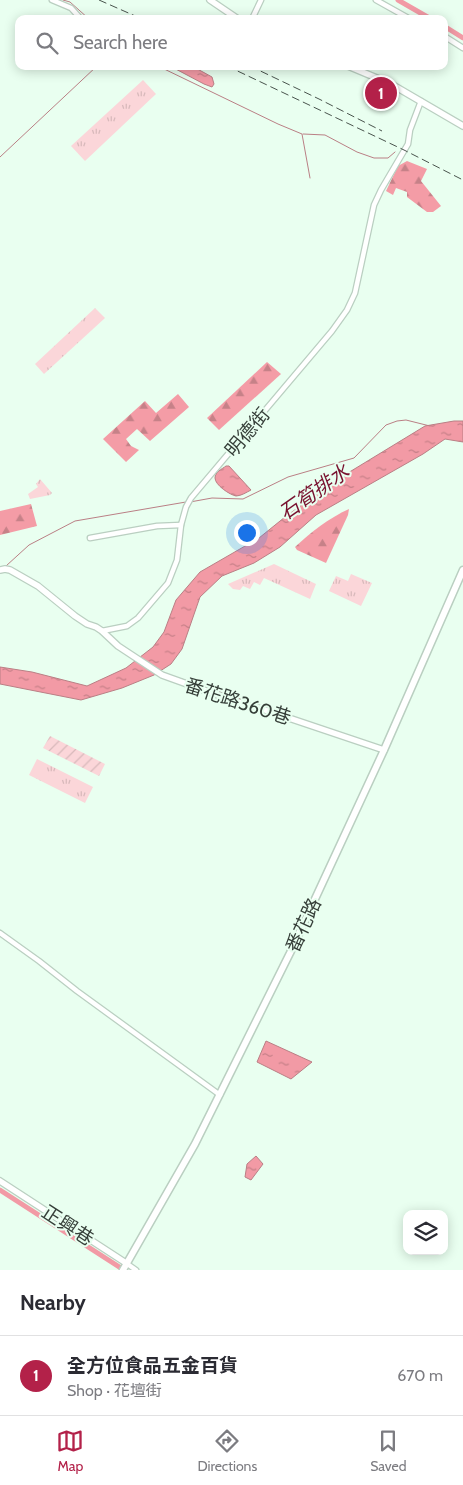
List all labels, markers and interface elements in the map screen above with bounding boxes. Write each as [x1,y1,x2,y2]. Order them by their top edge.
search box [15,15,448,70]
icon: search [33,29,61,57]
text: Search here [73,31,167,54]
pin: 1 [365,74,397,112]
street label: 明德街 [220,403,275,462]
water label: 石筍排水 [274,459,354,525]
your location [234,520,260,546]
street label: 番花路360巷 [182,673,294,729]
street label: 番花路 [281,895,326,956]
street label: 正興巷 [38,1200,98,1251]
map controls [403,1210,448,1255]
button: layers [403,1210,448,1255]
text: Nearby [20,1290,86,1315]
text: 全方位食品五金百貨 [67,1354,238,1377]
text: 1 [33,1366,39,1385]
text: 670 m [397,1366,443,1385]
text: Shop · 花壇街 [67,1381,162,1400]
tab: Map [56,1427,84,1475]
tab: Directions [197,1427,257,1475]
tab: Saved [370,1427,407,1475]

